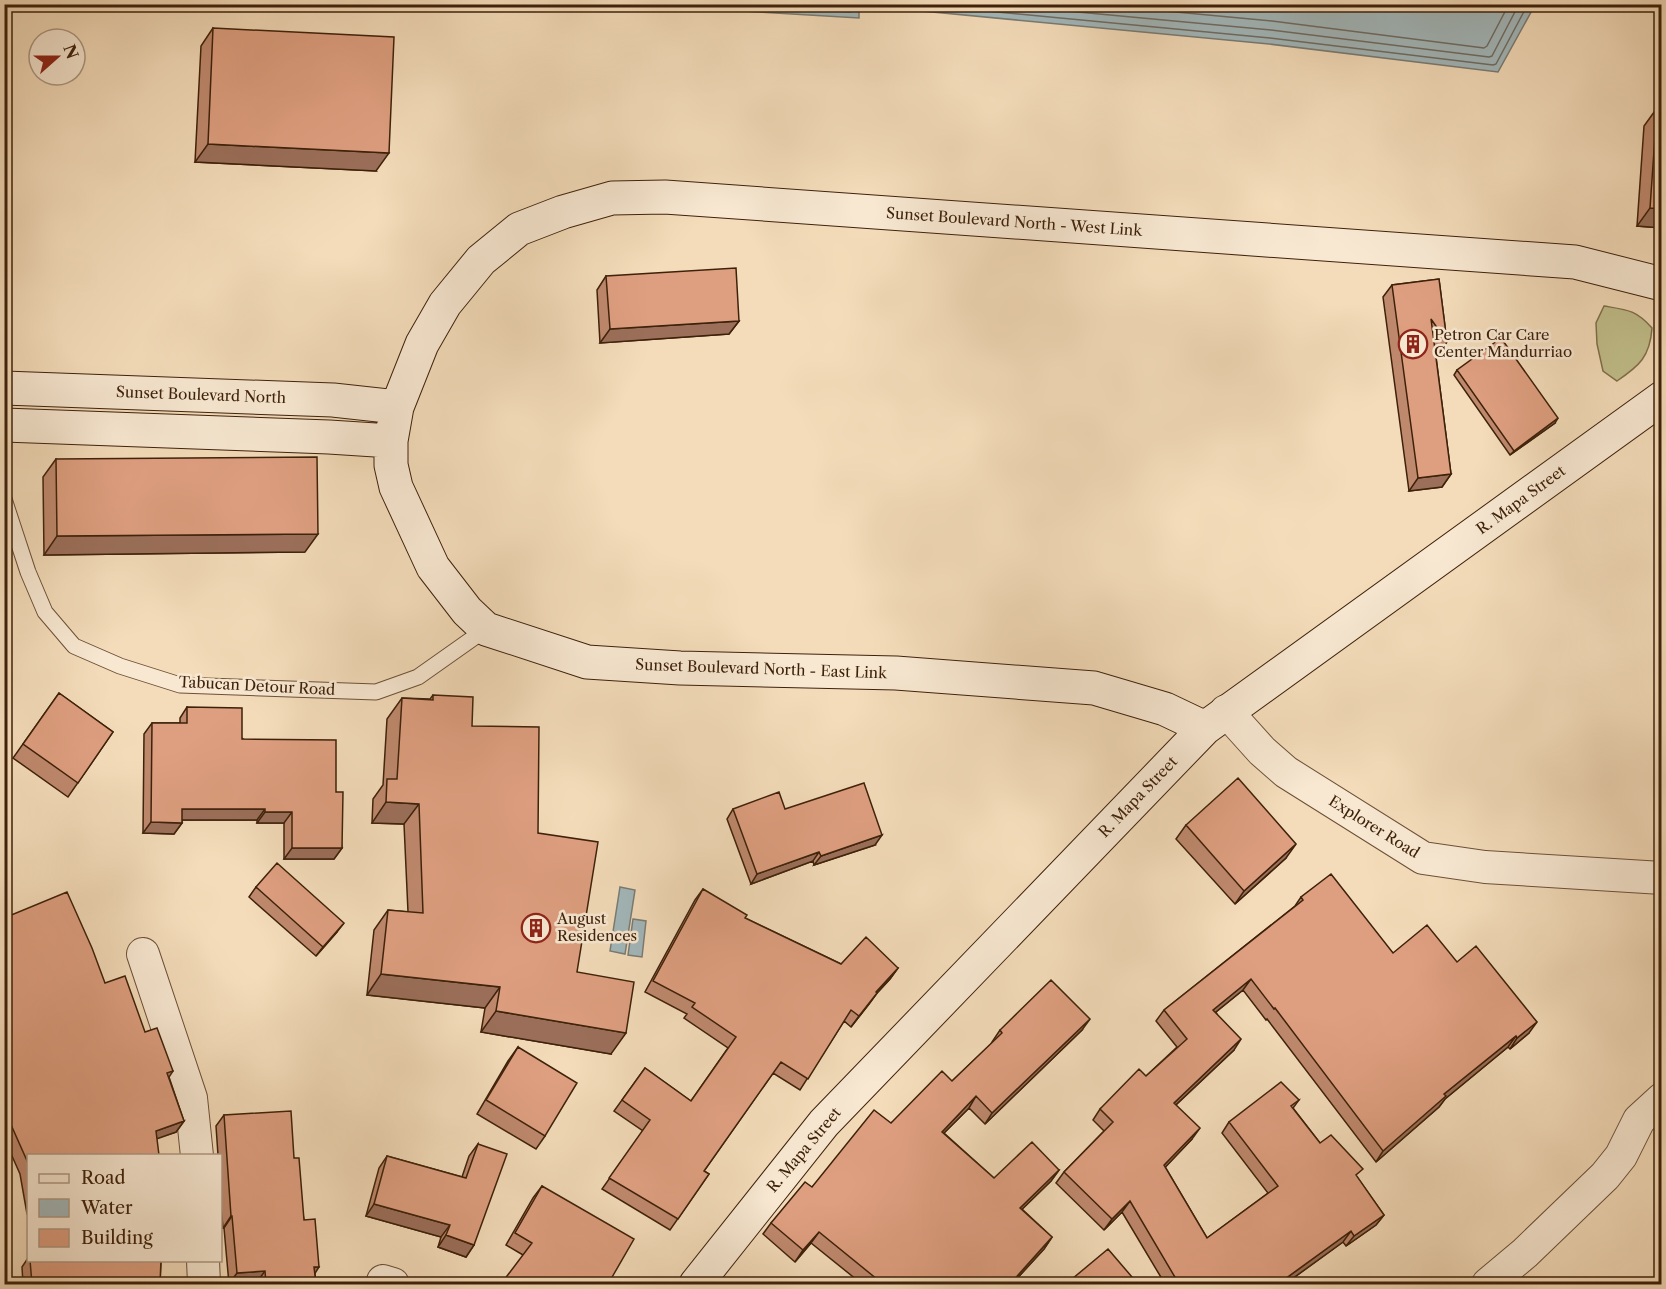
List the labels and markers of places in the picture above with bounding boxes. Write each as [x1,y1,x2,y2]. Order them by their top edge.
place label: Petron Car Care Center Mandurriao [1434,325,1572,361]
building icon: Petron Car Care Center Mandurriao [1397,328,1429,360]
place label: August Residences [556,909,637,945]
building icon: August Residences [520,912,552,944]

